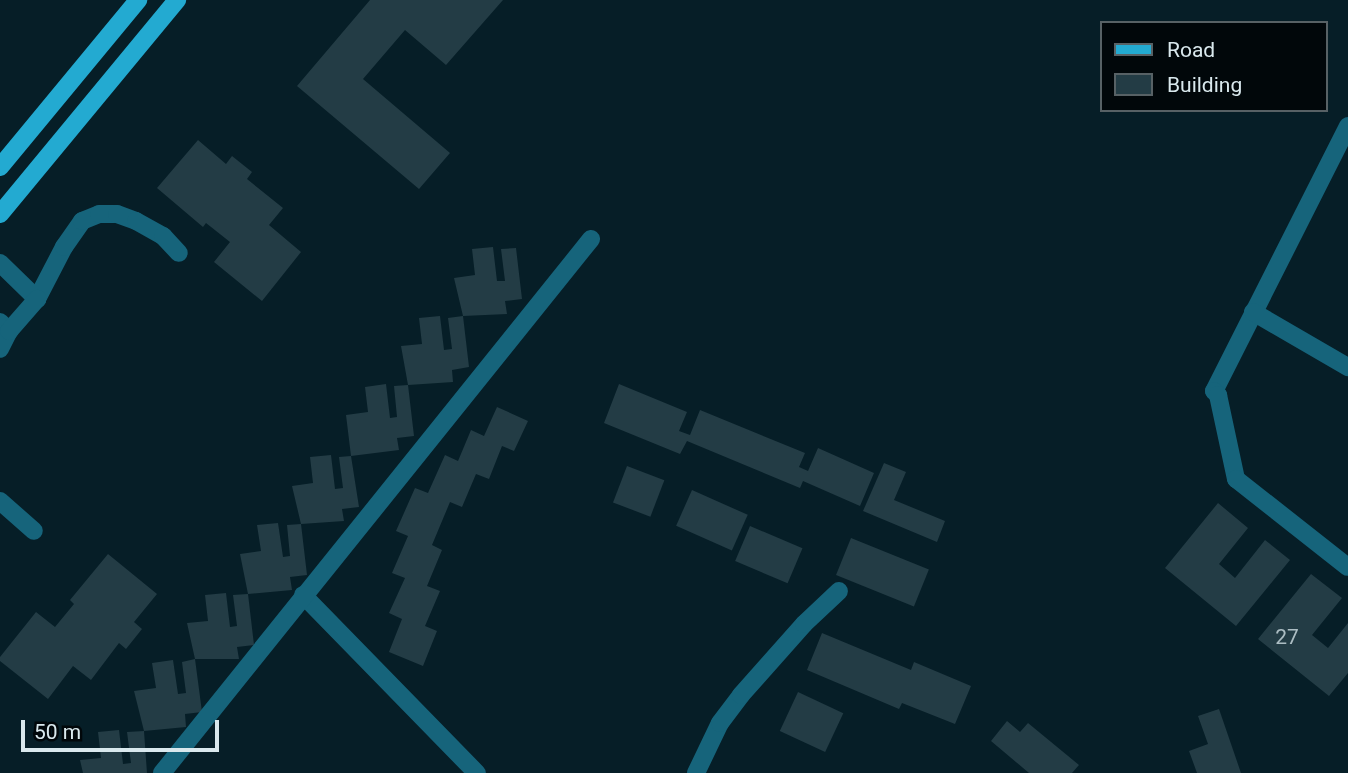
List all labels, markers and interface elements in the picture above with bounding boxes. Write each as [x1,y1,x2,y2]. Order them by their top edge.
legend [1100,21,1327,112]
text: Road [1167,38,1215,62]
text: Building [1167,73,1242,97]
house number: 27 [1275,624,1299,650]
scale bar [24,706,222,750]
text: 50 m [34,720,81,744]

